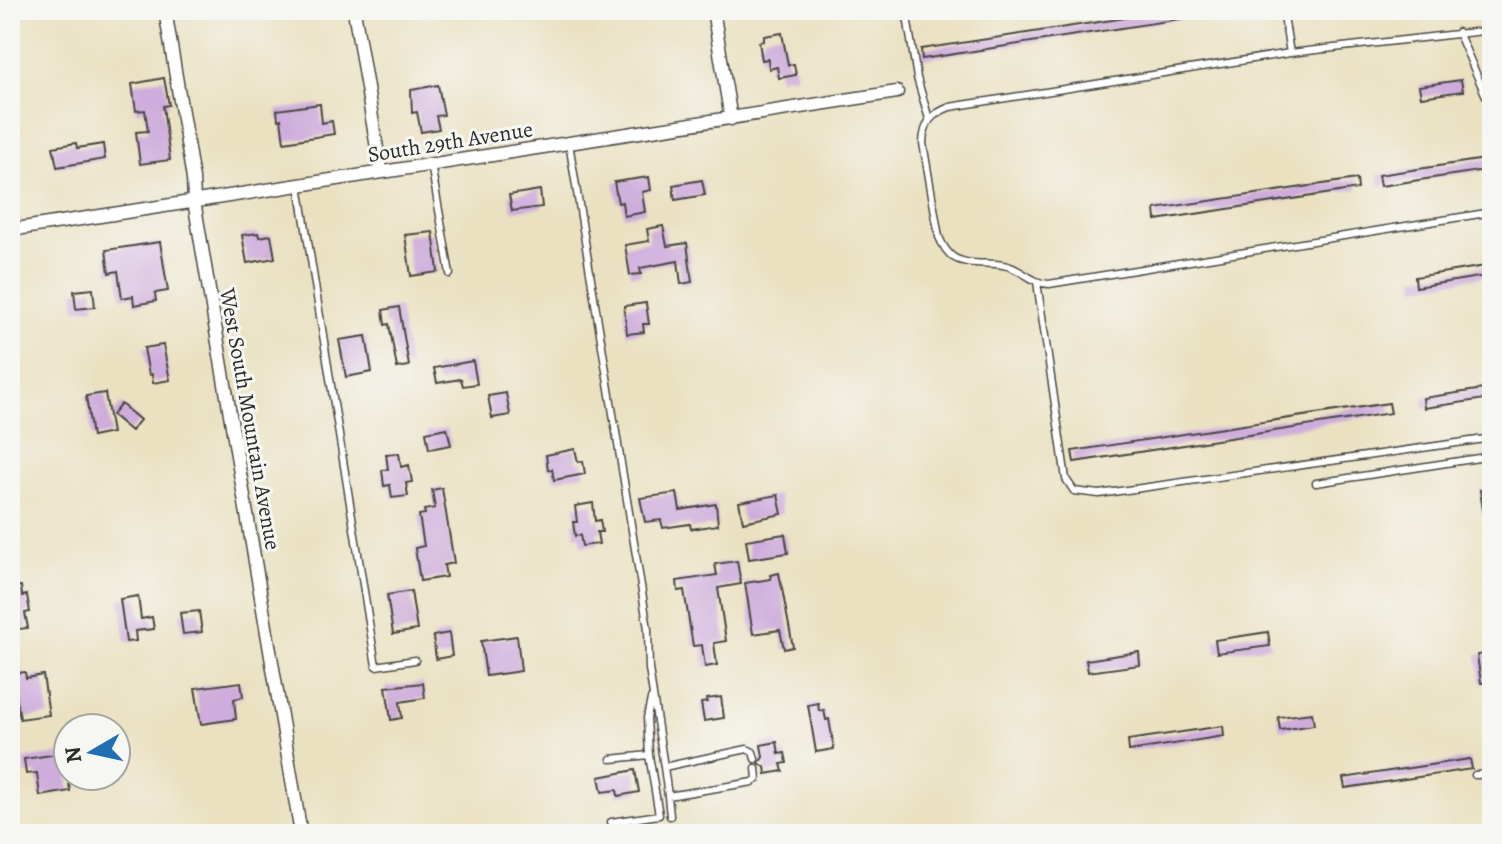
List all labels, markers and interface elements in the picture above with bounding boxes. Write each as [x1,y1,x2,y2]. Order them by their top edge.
street label: South 29th Avenue [365,114,535,170]
street label: West South Mountain Avenue [212,285,288,552]
north arrow [52,712,132,792]
text: N [57,745,89,765]

